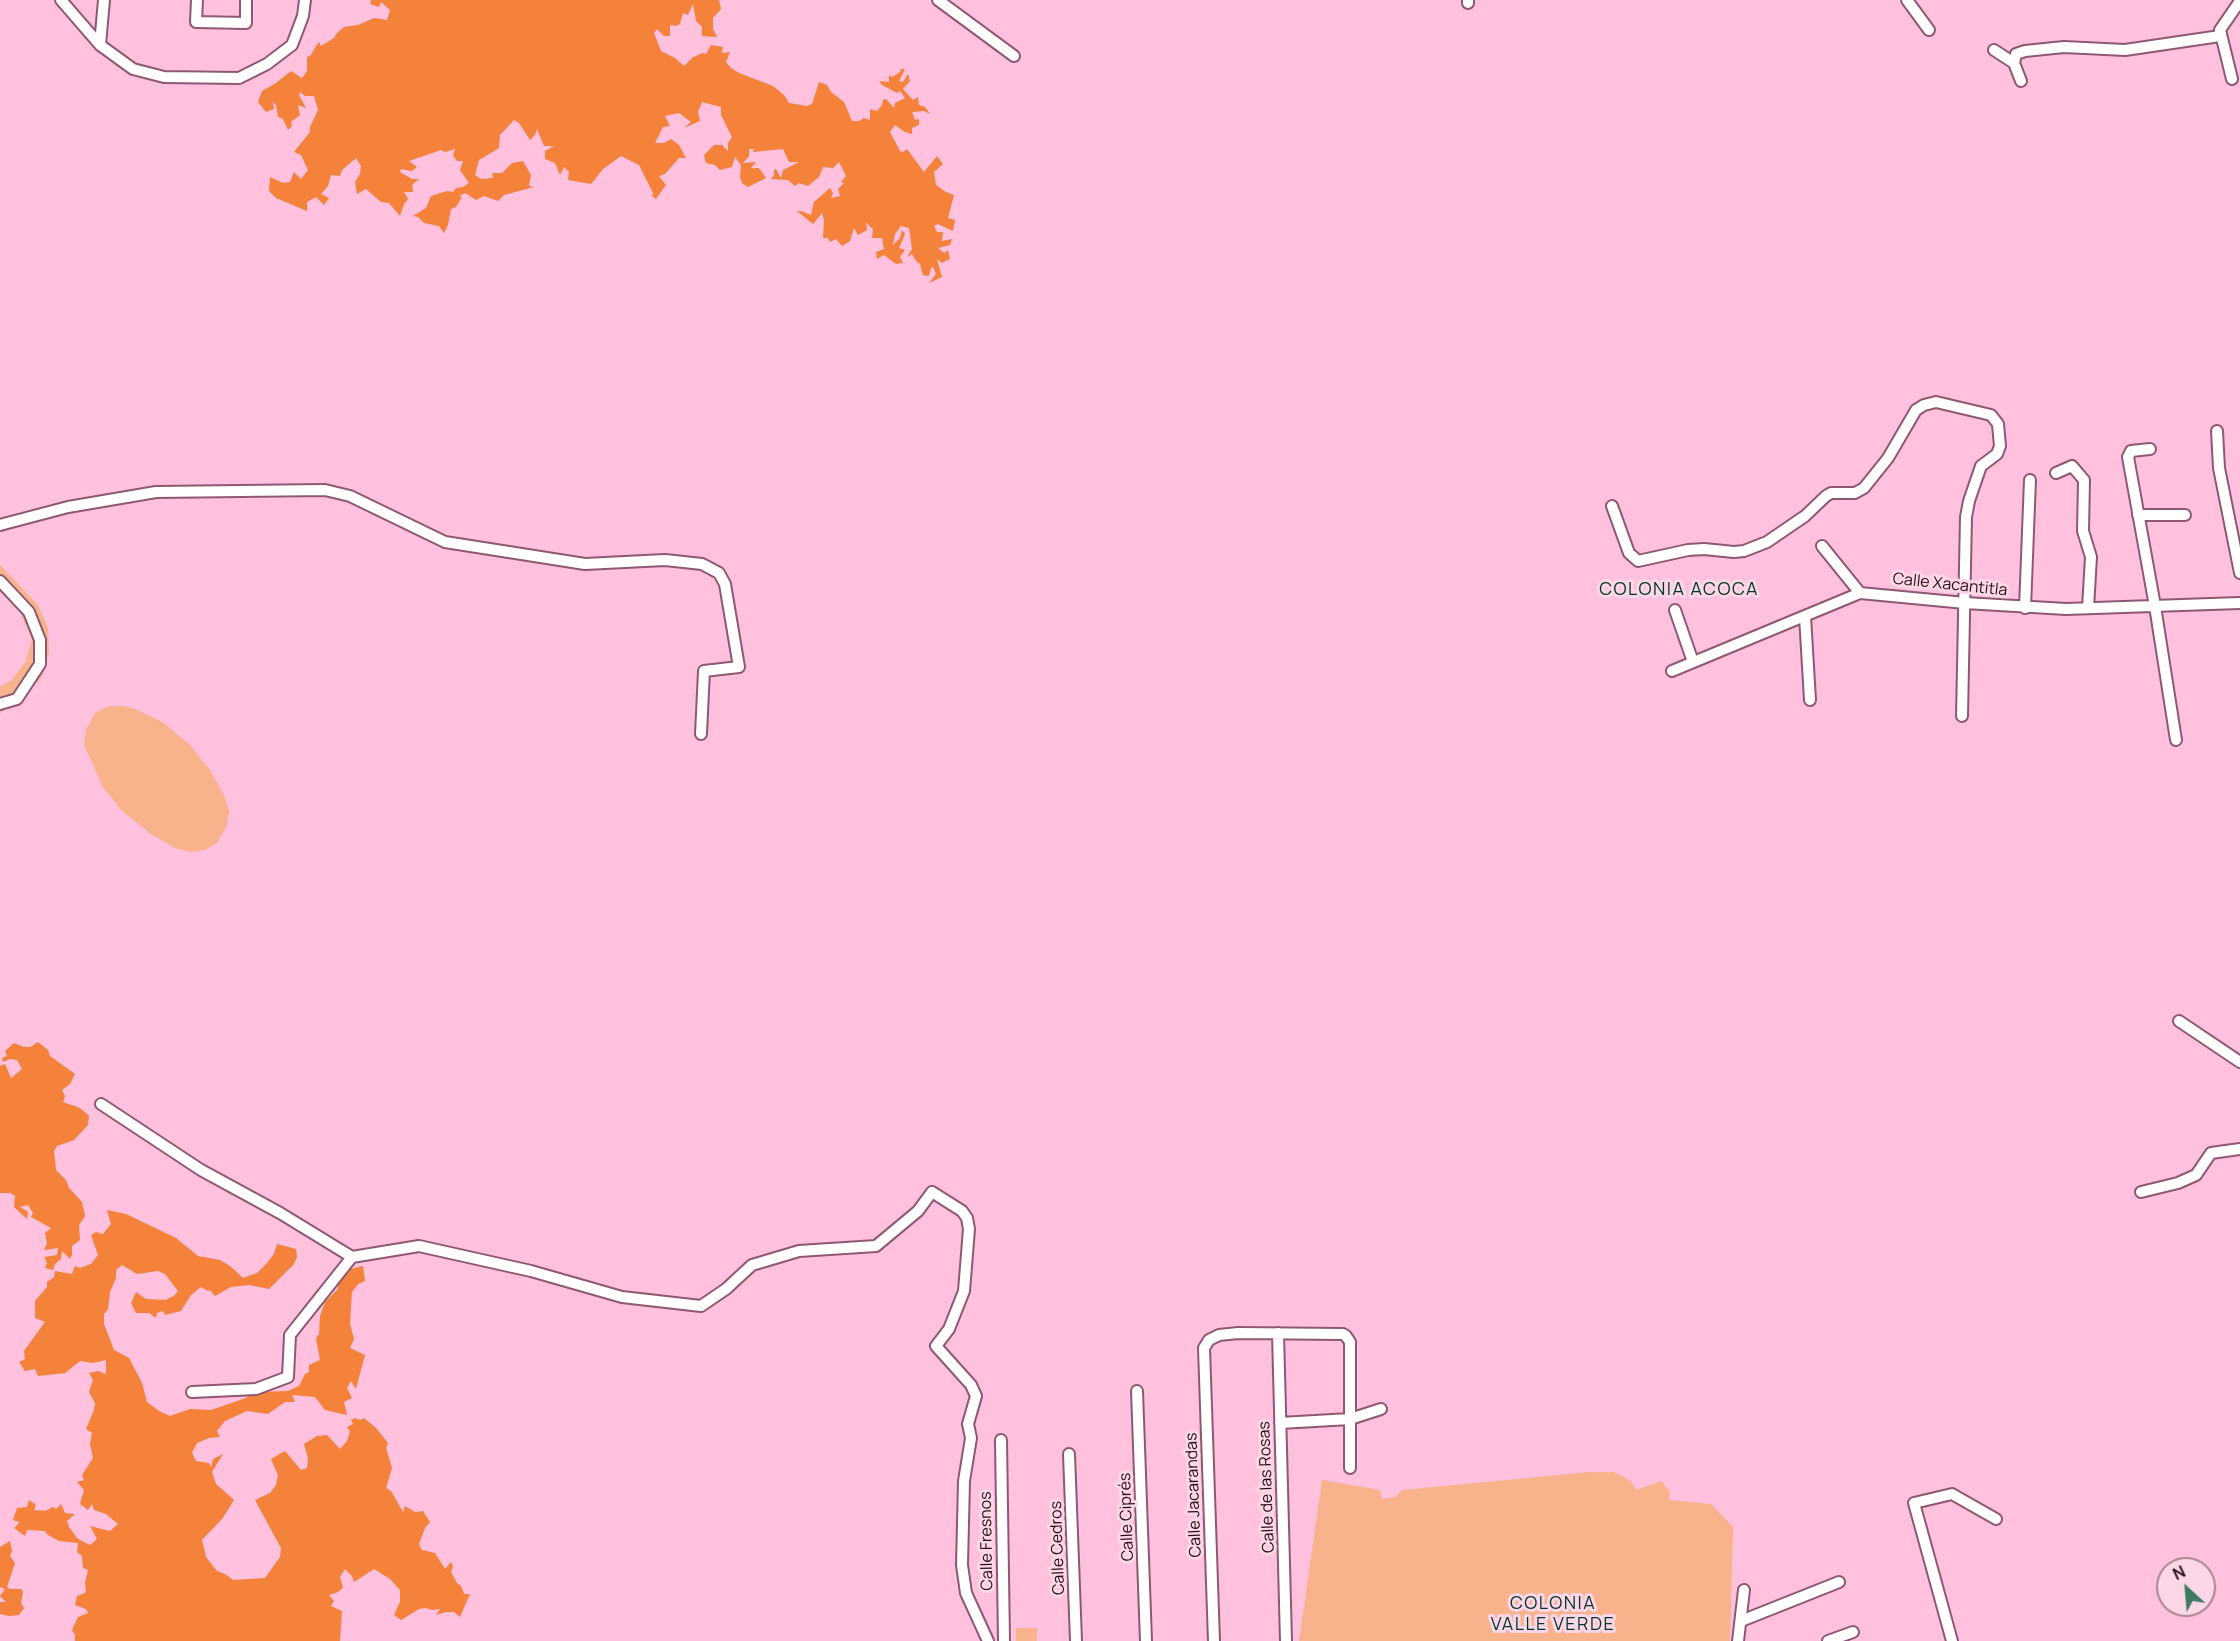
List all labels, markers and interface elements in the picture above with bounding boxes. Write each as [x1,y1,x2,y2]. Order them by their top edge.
street label: Calle Xacantitla [1892,569,2008,601]
district label: COLONIA ACOCA [1599,579,1759,601]
street label: Calle de las Rosas [1255,1421,1279,1553]
street label: Calle Jacarandas [1182,1432,1206,1558]
street label: Calle Ciprés [1116,1472,1138,1562]
street label: Calle Fresnos [977,1491,997,1591]
street label: Calle Cedros [1047,1501,1069,1595]
north arrow [2156,1557,2216,1617]
text: N [2169,1560,2189,1585]
district label: COLONIA VALLE VERDE [1491,1593,1615,1636]

